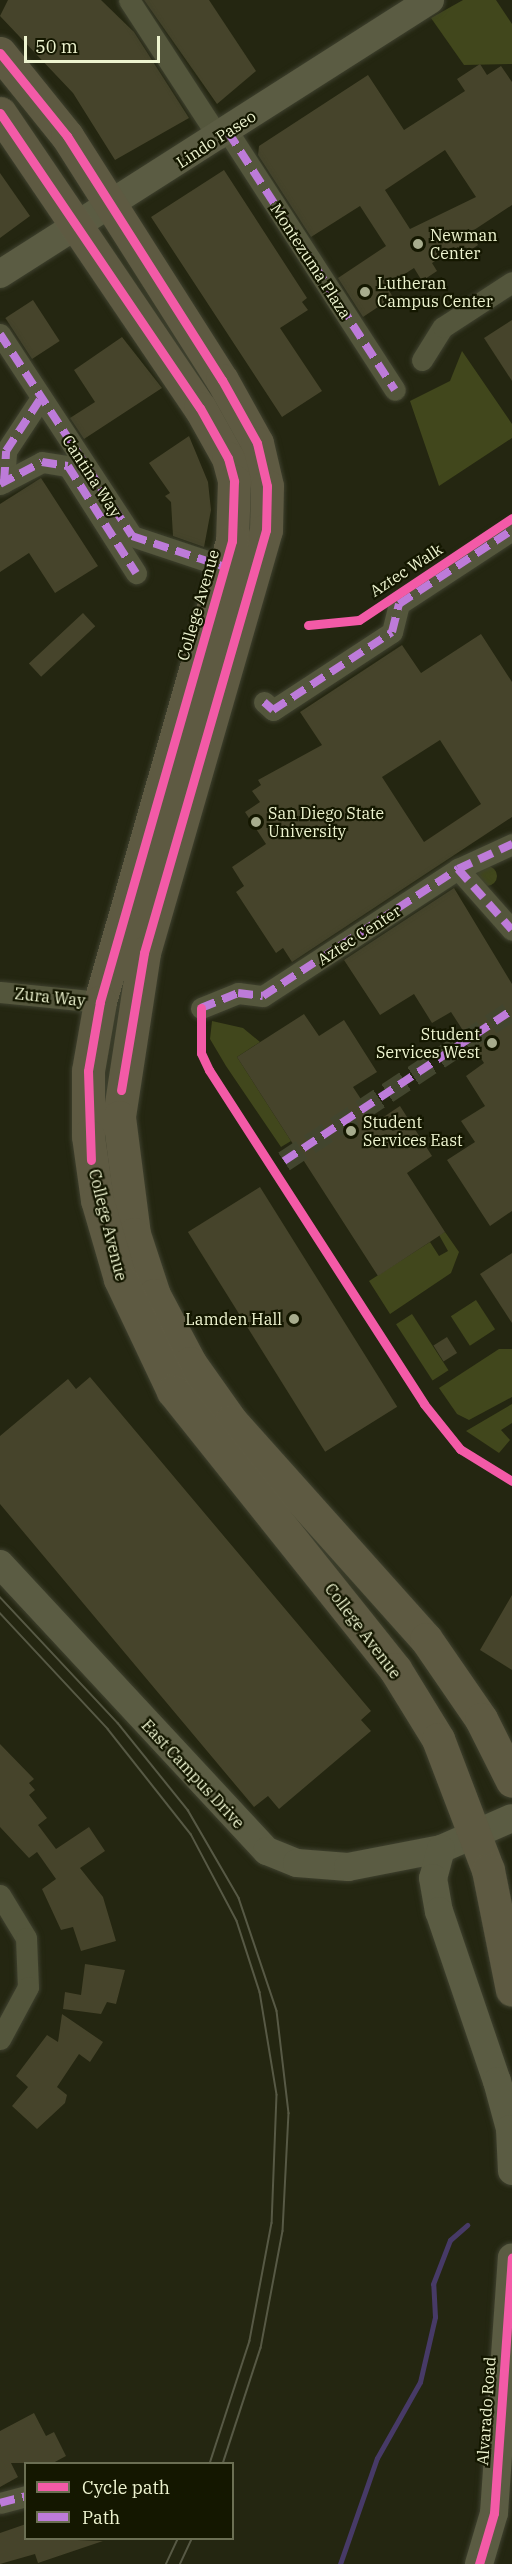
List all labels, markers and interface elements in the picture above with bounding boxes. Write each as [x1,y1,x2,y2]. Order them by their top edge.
scale bar [27,24,164,62]
text: 50 m [35,35,78,58]
street label: Lindo Paseo [173,106,259,172]
street label: Montezuma Plaza [267,200,355,322]
place label: Newman Center [430,225,498,263]
marker: Newman Center [411,237,425,251]
place label: Lutheran Campus Center [377,273,493,311]
marker: Lutheran Campus Center [358,285,372,299]
street label: Cantina Way [58,431,126,521]
street label: Aztec Walk [366,539,446,601]
street label: College Avenue [173,547,223,663]
place label: San Diego State University [268,803,384,841]
marker: San Diego State University [249,815,263,829]
street label: Aztec Center [314,901,404,969]
street label: Zura Way [14,984,86,1010]
place label: Student Services West [376,1024,480,1062]
marker: Student Services West [485,1036,499,1050]
place label: Student Services East [363,1112,463,1150]
marker: Student Services East [344,1124,358,1138]
street label: College Avenue [85,1167,131,1283]
place label: Lamden Hall [185,1309,282,1329]
marker: Lamden Hall [287,1312,301,1326]
street label: College Avenue [321,1579,405,1683]
street label: East Campus Drive [138,1716,248,1832]
street label: Alvarado Road [473,2356,499,2466]
legend [24,2462,234,2540]
text: Cycle path [82,2476,170,2499]
text: Path [82,2506,120,2529]

